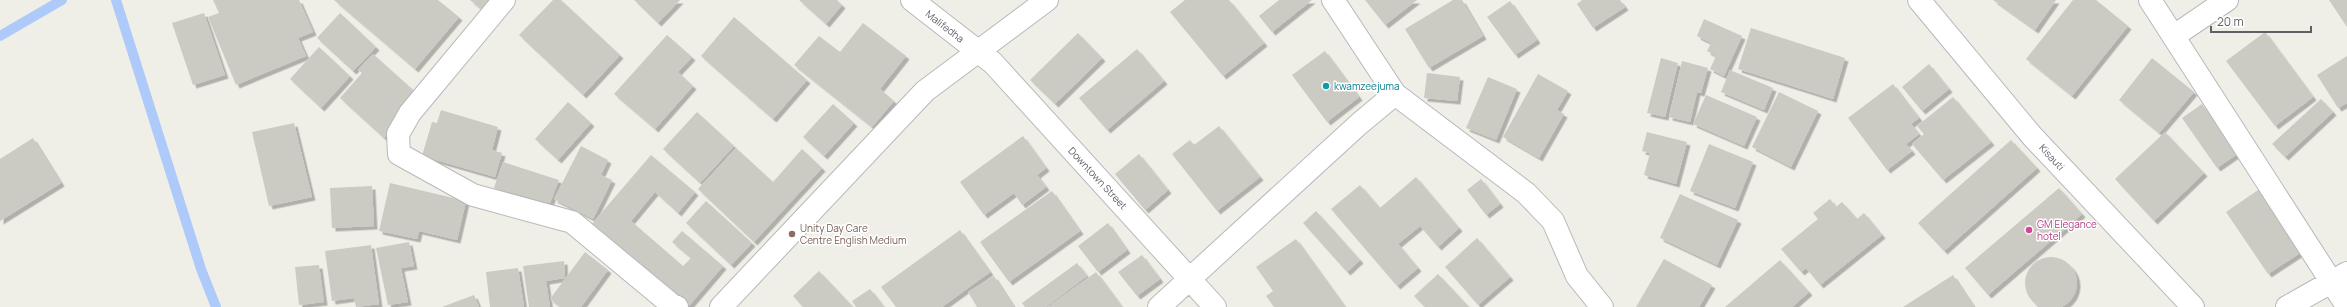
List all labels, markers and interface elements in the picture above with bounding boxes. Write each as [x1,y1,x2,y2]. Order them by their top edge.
street label: Malifedha [923,7,967,45]
scale bar [2211,8,2311,34]
text: 20 m [2217,13,2244,30]
place label: kwamzeejuma [1334,79,1399,93]
marker: kwamzeejuma [1321,81,1331,91]
street label: Kisauti [2036,141,2068,173]
street label: Downtown Street [1065,144,1131,212]
place label: GM Elegance hotel [2037,217,2097,243]
place label: Unity Day Care Centre English Medium [800,221,907,247]
marker: GM Elegance hotel [2024,225,2034,235]
marker: Unity Day Care Centre English Medium [787,229,797,239]

